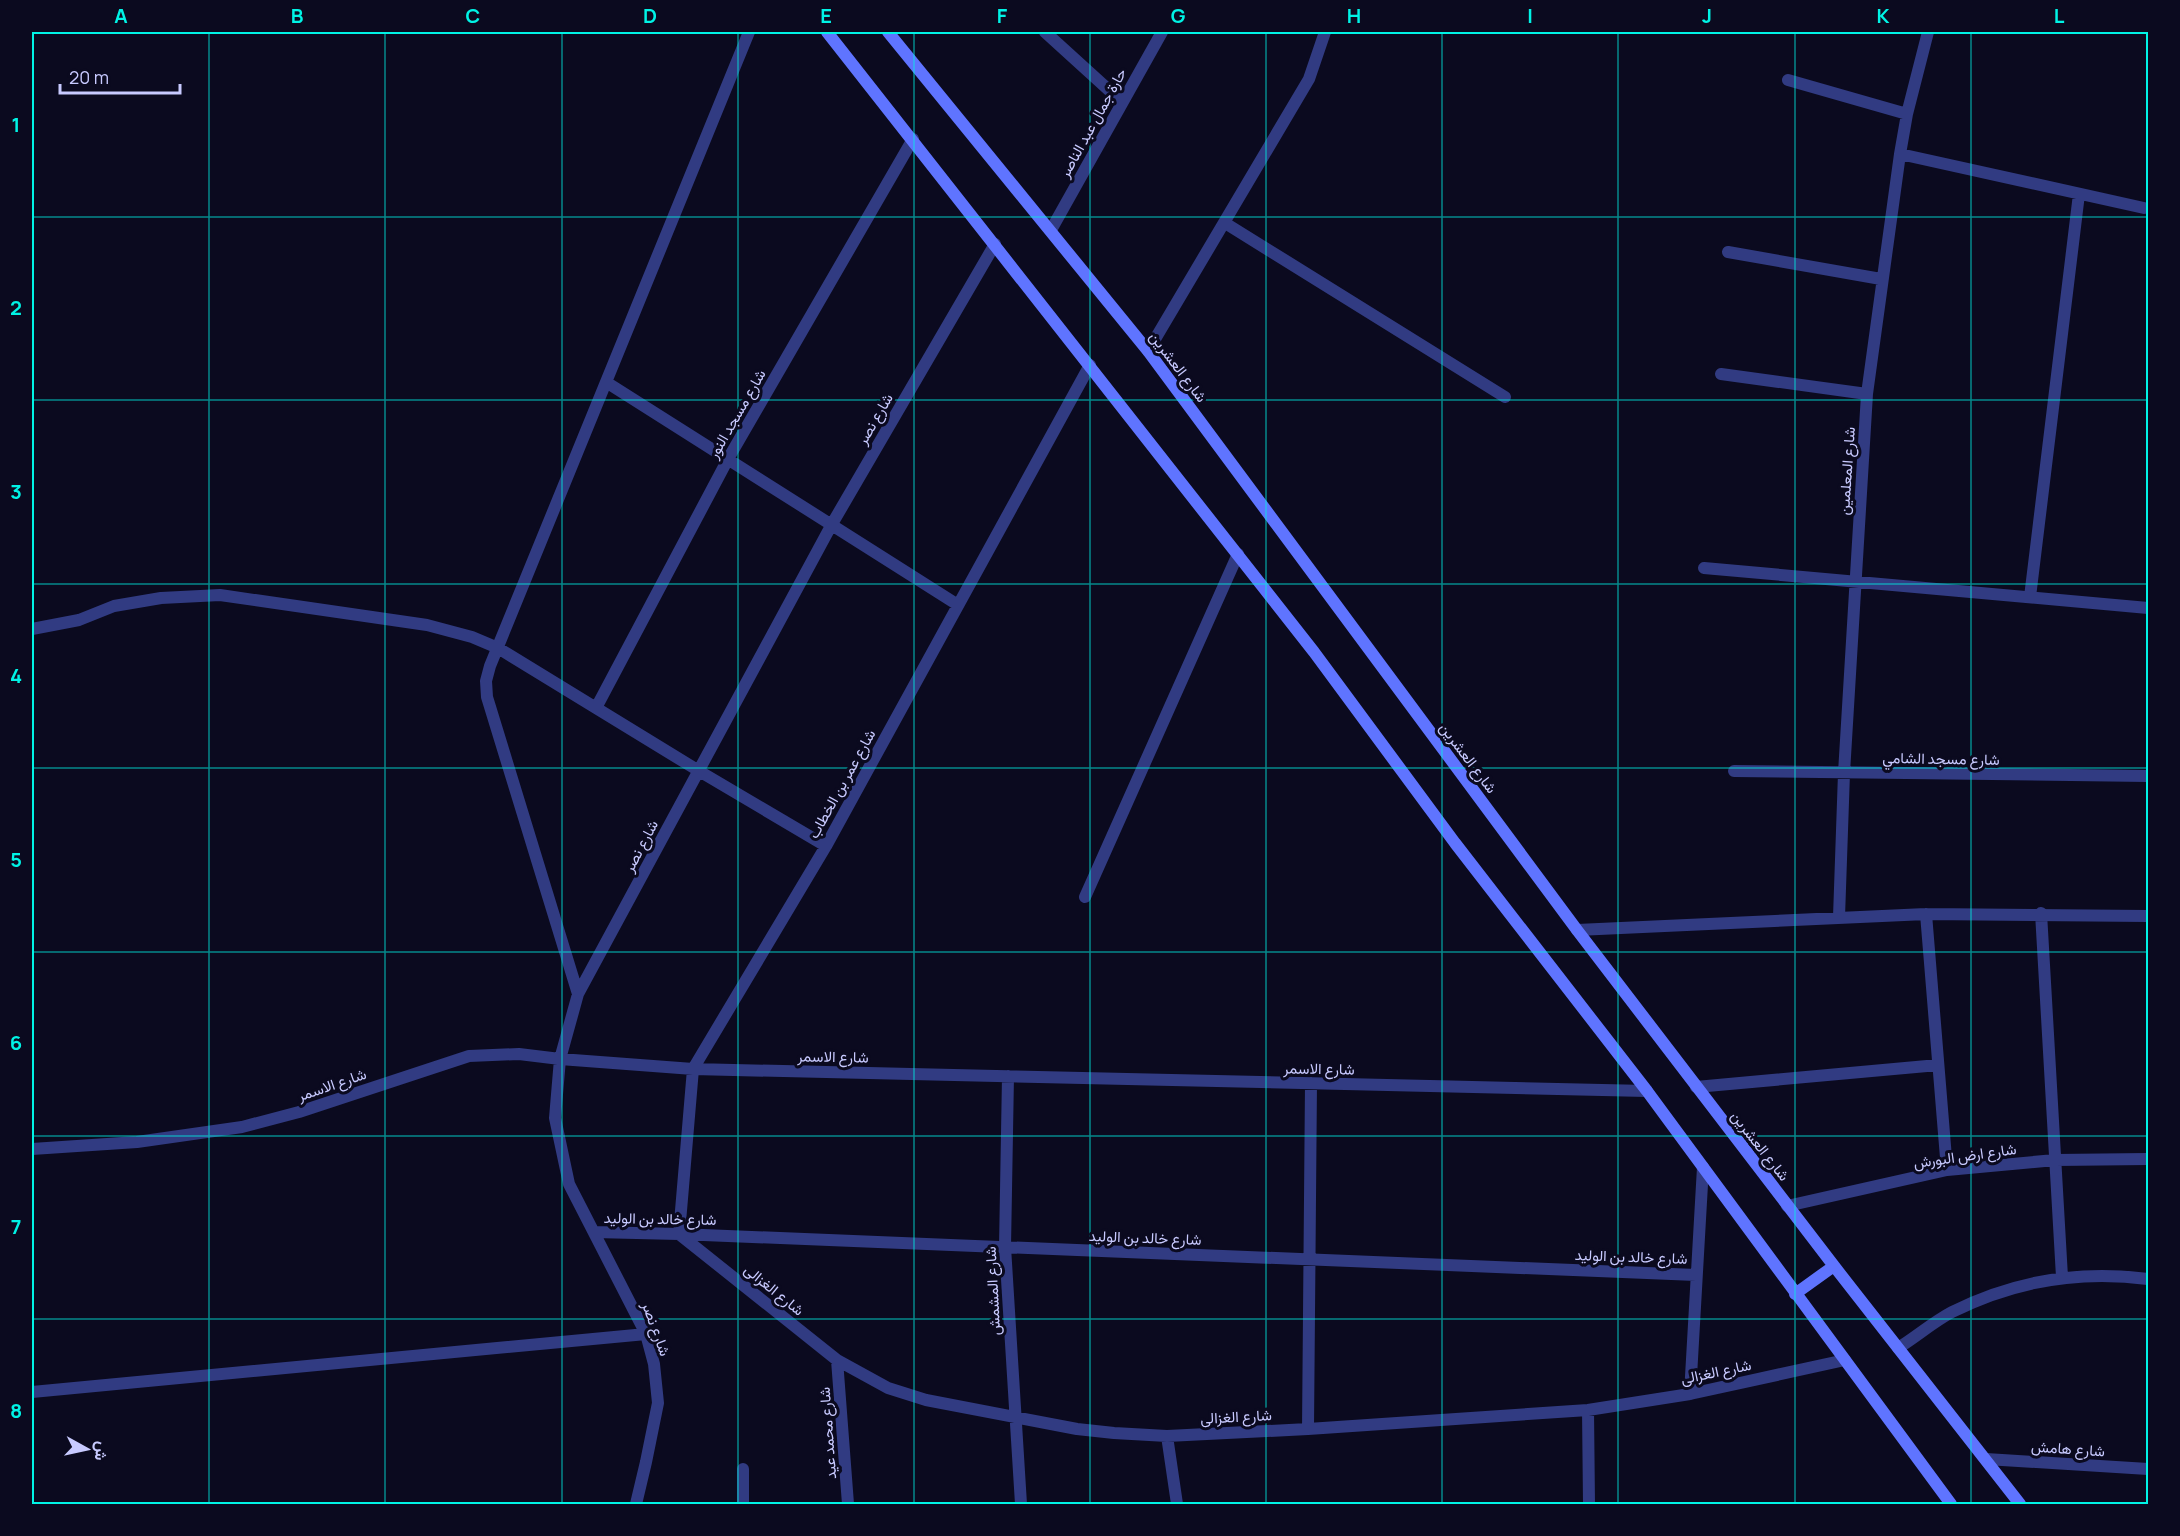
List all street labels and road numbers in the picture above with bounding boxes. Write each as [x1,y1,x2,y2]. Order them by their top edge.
street label: حارة جمال عبد الناصر [1053,64,1131,182]
street label: شارع العشرين [1144,327,1212,407]
street label: شارع مسجد النور [702,365,772,464]
street label: شارع نصر [851,389,899,450]
street label: شارع المعلمين [1833,426,1861,516]
street label: شارع العشرين [1434,718,1502,798]
street label: شارع عمر بن الخطاب [803,725,881,843]
street label: شارع مسجد الشامي [1882,747,2000,773]
street label: شارع نصر [618,816,664,877]
street label: شارع الاسمر [796,1045,869,1069]
street label: شارع الاسمر [1282,1057,1355,1081]
street label: شارع الاسمر [294,1063,369,1107]
street label: شارع العشرين [1725,1106,1795,1186]
street label: شارع ارض البورش [1912,1138,2018,1174]
street label: شارع خالد بن الوليد [603,1207,717,1231]
street label: شارع خالد بن الوليد [1088,1225,1202,1251]
street label: شارع خالد بن الوليد [1574,1244,1688,1270]
street label: شارع المشمش [980,1246,1006,1336]
street label: شارع الغزالى [739,1259,809,1321]
street label: شارع نصر [636,1298,676,1359]
street label: شارع الغزالى [1679,1354,1754,1390]
street label: شارع محمد عيد [814,1386,842,1480]
street label: شارع الغزالى [1200,1404,1273,1430]
street label: شارع هامش [2030,1435,2106,1463]

